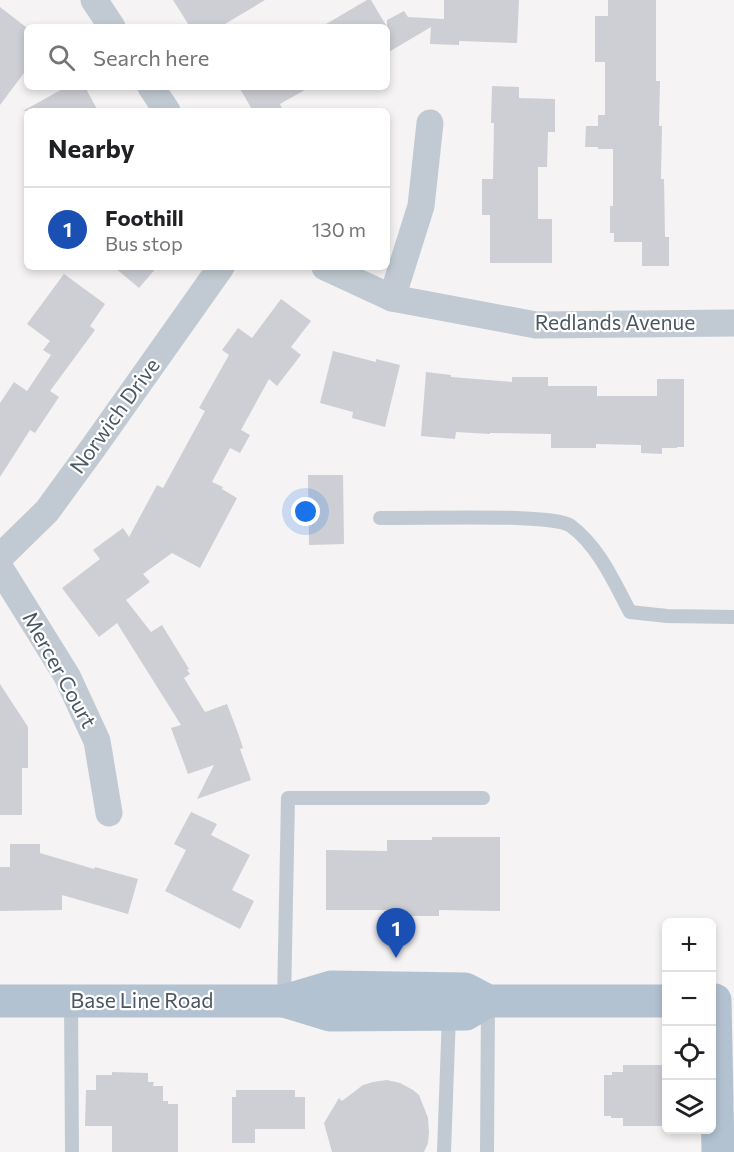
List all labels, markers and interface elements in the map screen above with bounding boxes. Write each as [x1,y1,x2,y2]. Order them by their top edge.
search box [24,24,390,90]
icon: search [45,41,78,74]
text: Search here [93,44,209,71]
text: Nearby [48,132,135,163]
text: Foothill [105,204,184,231]
text: 1 [63,217,72,241]
text: 130 m [312,217,366,241]
text: Bus stop [105,231,183,255]
street label: Redlands Avenue [535,309,695,334]
street label: Norwich Drive [64,353,164,478]
your location [291,497,320,526]
street label: Mercer Court [18,607,102,732]
pin: 1 [376,908,416,958]
map controls [662,918,716,1134]
button: + [662,918,716,972]
button: − [662,972,716,1026]
street label: Base Line Road [71,987,213,1012]
button: locate [662,1026,716,1080]
button: layers [662,1080,716,1134]

